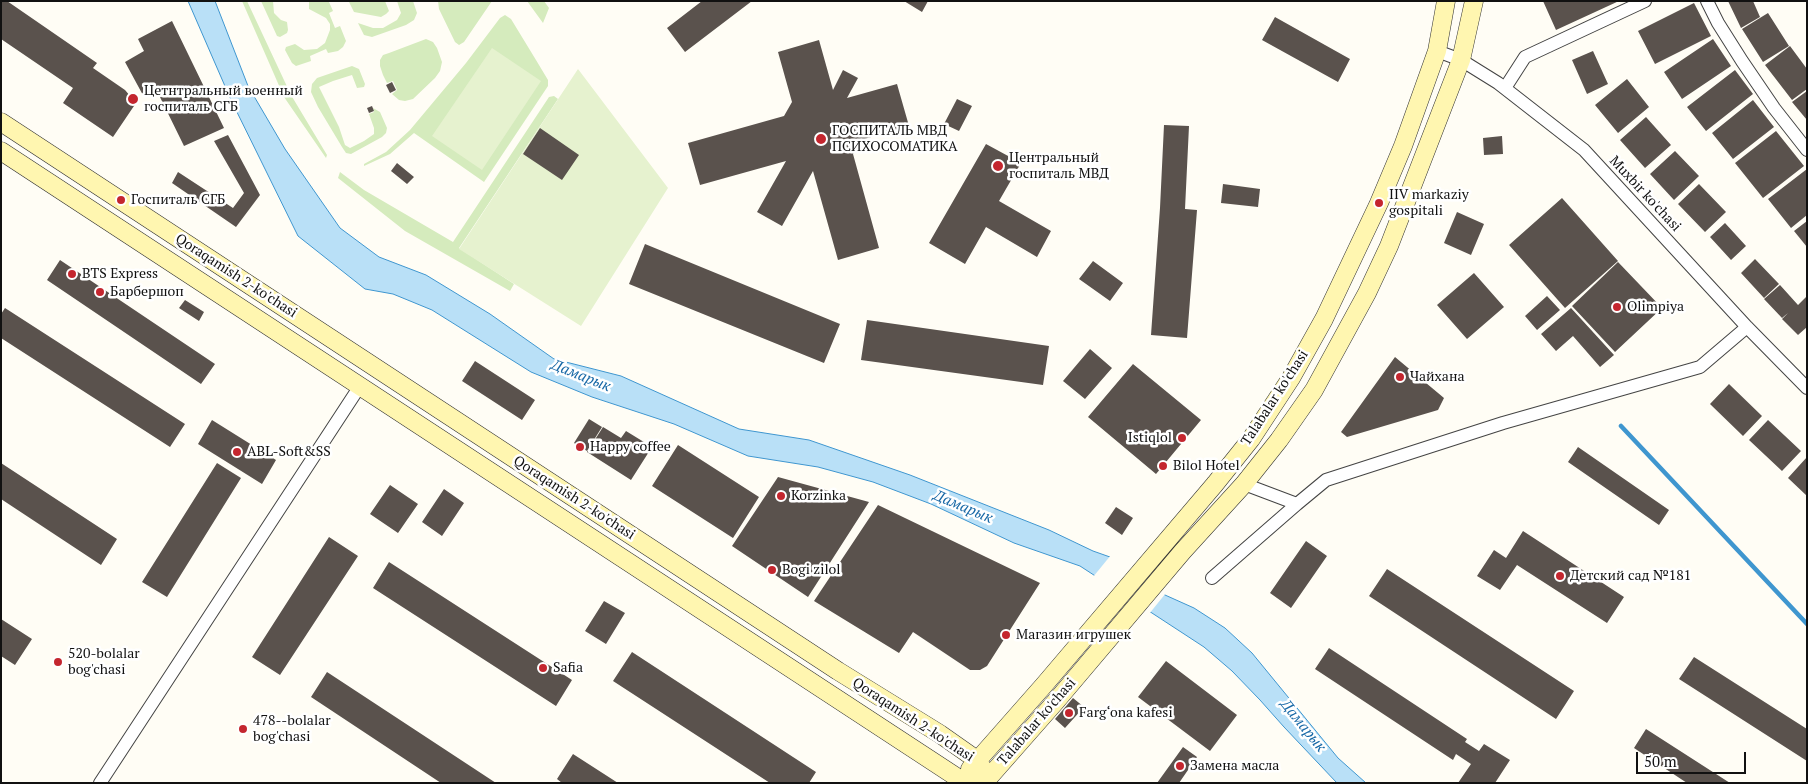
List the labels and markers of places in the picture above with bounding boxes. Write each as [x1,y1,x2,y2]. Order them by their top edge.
place label: Цетнтральный военный госпиталь СГБ [144,83,303,115]
marker: Цетнтральный военный госпиталь СГБ [126,92,140,106]
place label: ГОСПИТАЛЬ МВД ПСИХОСОМАТИКА [832,123,958,156]
marker: ГОСПИТАЛЬ МВД ПСИХОСОМАТИКА [814,132,828,146]
place label: Центральный госпиталь МВД [1009,150,1109,182]
marker: Центральный госпиталь МВД [991,159,1005,173]
place label: IIV markaziy gospitali [1389,187,1469,220]
place label: Госпиталь СГБ [131,192,225,208]
marker: Госпиталь СГБ [115,194,127,206]
marker: IIV markaziy gospitali [1373,197,1385,209]
place label: BTS Express [82,266,158,282]
marker: BTS Express [66,268,78,280]
place label: Барбершоп [110,284,184,300]
marker: Барбершоп [94,286,106,298]
place label: Olimpiya [1627,299,1684,315]
marker: Olimpiya [1611,301,1623,313]
place label: Чайхана [1410,369,1465,385]
marker: Чайхана [1394,371,1406,383]
place label: Istiqlol [1128,430,1172,446]
marker: Istiqlol [1176,432,1188,444]
place label: Happy coffee [590,439,671,455]
marker: Happy coffee [574,441,586,453]
place label: ABL-Soft&SS [247,444,331,460]
marker: ABL-Soft&SS [231,446,243,458]
place label: Bilol Hotel [1173,458,1240,474]
marker: Bilol Hotel [1157,460,1169,472]
place label: Korzinka [791,488,846,504]
marker: Korzinka [775,490,787,502]
place label: Bogi zilol [782,562,841,578]
marker: Bogi zilol [766,564,778,576]
place label: Детский сад №181 [1570,568,1691,584]
marker: Детский сад №181 [1554,570,1566,582]
place label: Магазин игрушек [1016,627,1131,643]
marker: Магазин игрушек [1000,629,1012,641]
place label: 520-bolalar bog'chasi [68,646,140,679]
marker: 520-bolalar bog'chasi [52,656,64,668]
place label: Safia [553,660,583,676]
marker: Safia [537,662,549,674]
place label: Farg‘ona kafesi [1079,705,1173,721]
marker: Farg‘ona kafesi [1063,707,1075,719]
place label: 478--bolalar bog'chasi [253,713,331,746]
marker: 478--bolalar bog'chasi [237,723,249,735]
place label: Замена масла [1190,758,1279,774]
marker: Замена масла [1174,760,1186,772]

